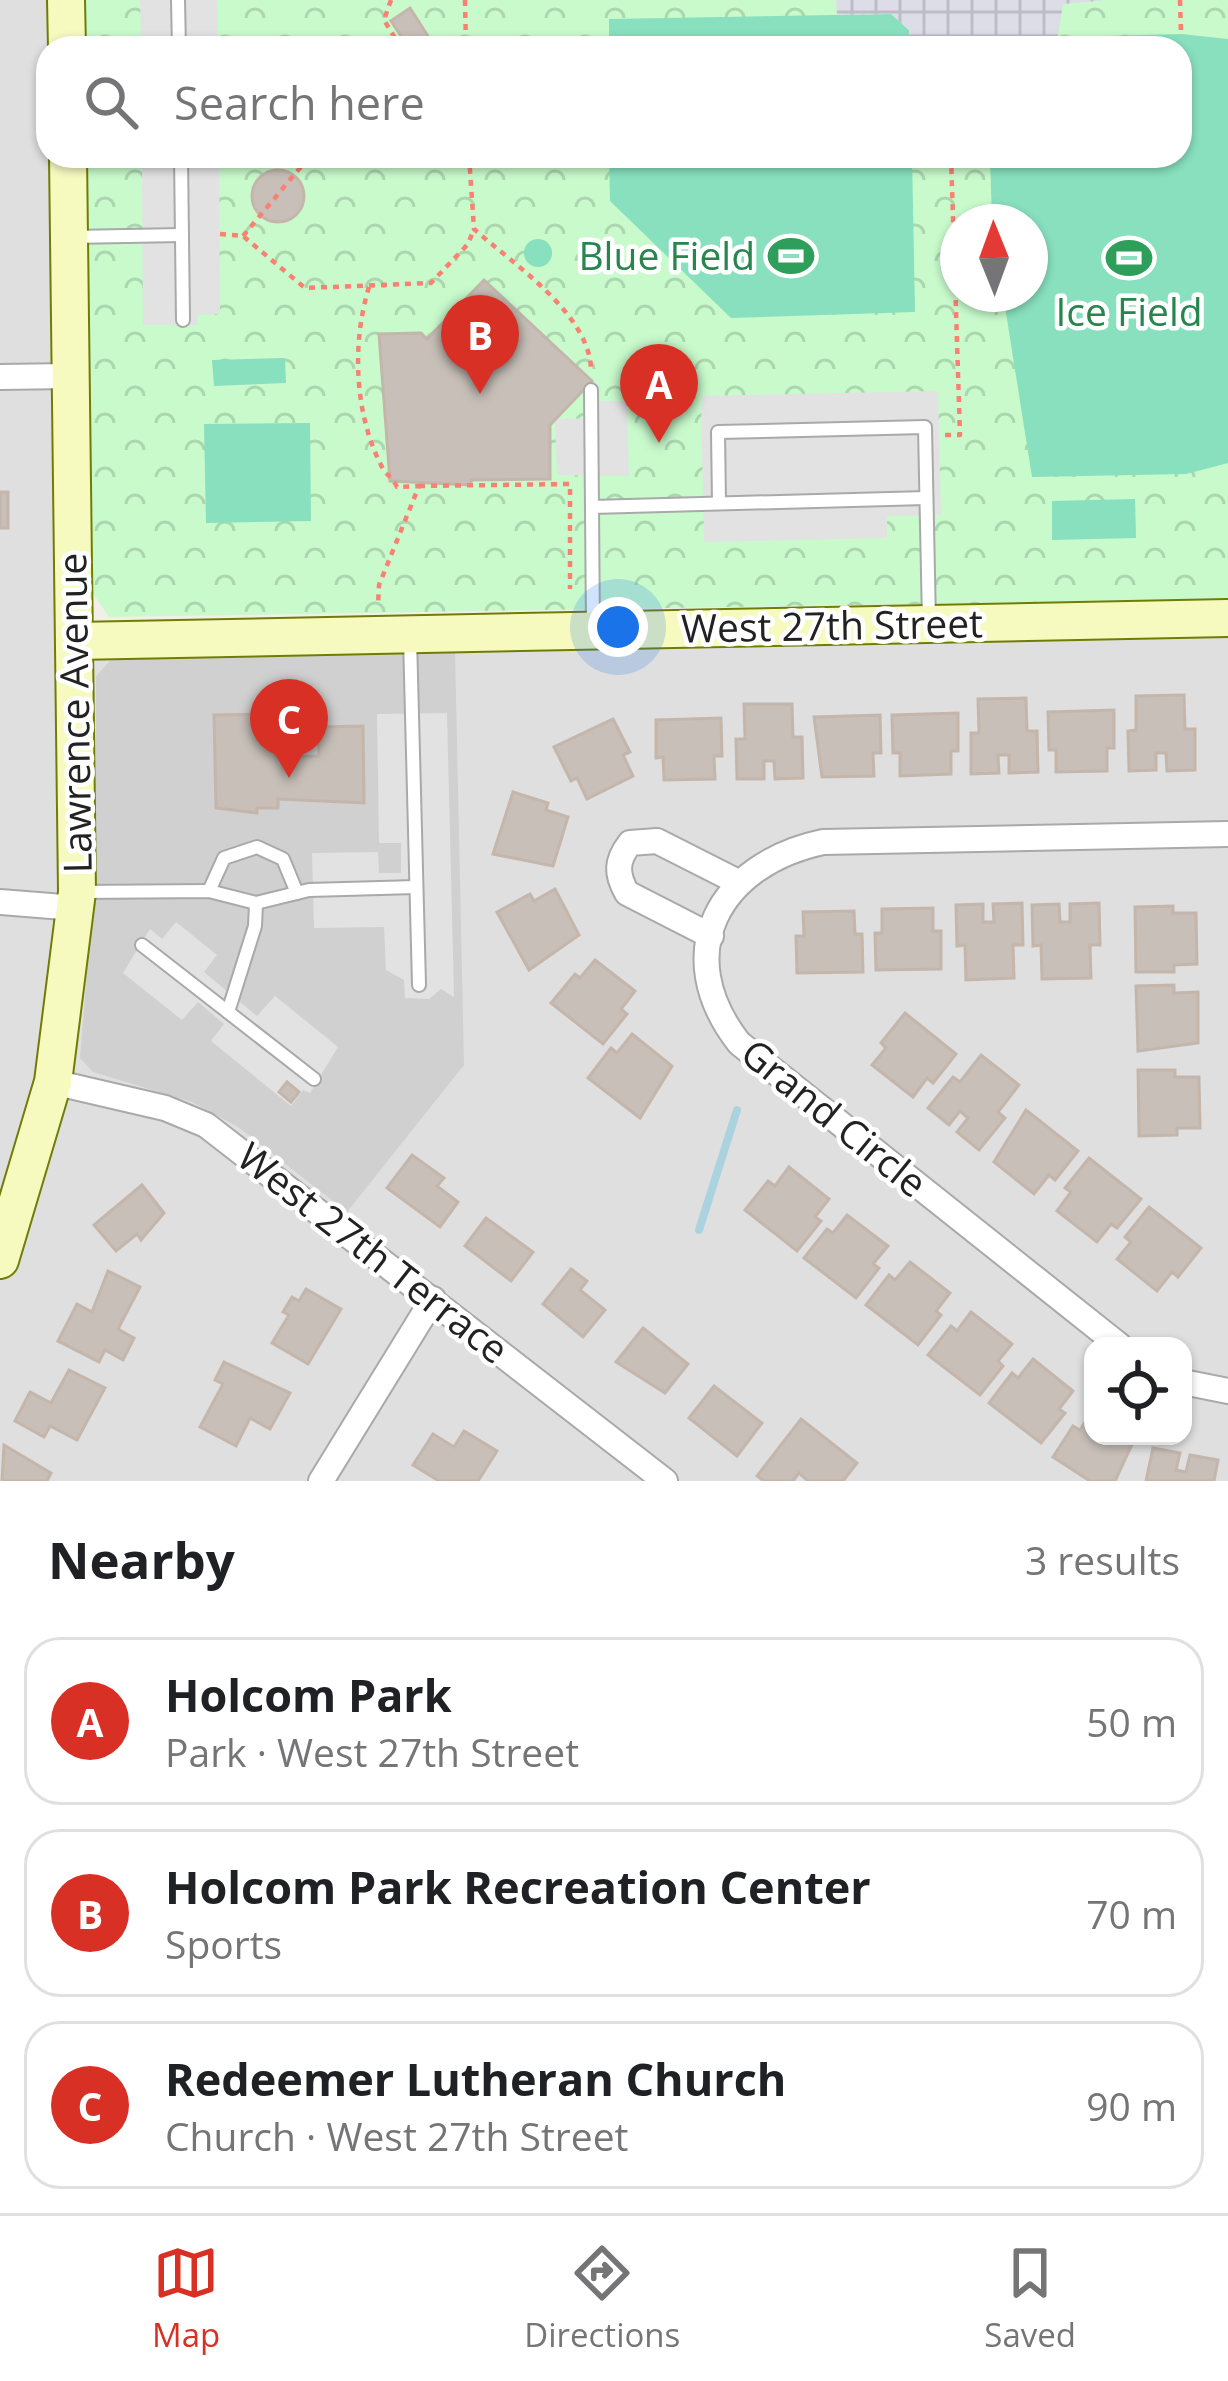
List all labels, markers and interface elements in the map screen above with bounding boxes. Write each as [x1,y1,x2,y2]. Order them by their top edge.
search box [36,36,1192,168]
icon: search [78,69,144,135]
text: Search here [174,72,425,133]
north arrow [940,204,1048,312]
place label: Blue Field [578,228,755,281]
sports icon: Blue Field [766,231,816,281]
sports icon: Ice Field [1104,233,1154,283]
place label: Ice Field [1055,284,1203,337]
pin: B [441,295,519,394]
pin: A [620,344,698,443]
street label: Lawrence Avenue [44,552,103,874]
street label: West 27th Street [681,595,983,654]
your location [588,597,648,657]
pin: C [250,679,328,778]
street label: Grand Circle [731,1026,939,1208]
street label: West 27th Terrace [227,1129,520,1374]
map controls [1084,1337,1192,1445]
button: locate [1084,1337,1192,1445]
text: Nearby [48,1524,235,1594]
text: 3 results [1025,1533,1180,1586]
text: Holcom Park [165,1664,452,1725]
text: A [77,1695,103,1748]
text: 50 m [1086,1695,1177,1748]
text: Park · West 27th Street [165,1725,579,1778]
text: Holcom Park Recreation Center [165,1856,871,1917]
text: B [77,1887,103,1940]
text: 70 m [1086,1887,1177,1940]
text: Sports [165,1917,282,1970]
text: Redeemer Lutheran Church [165,2048,786,2109]
text: C [78,2079,102,2132]
text: 90 m [1086,2079,1177,2132]
text: Church · West 27th Street [165,2109,628,2162]
tab: Map [152,2240,220,2357]
tab: Directions [524,2240,680,2357]
tab: Saved [984,2240,1076,2357]

